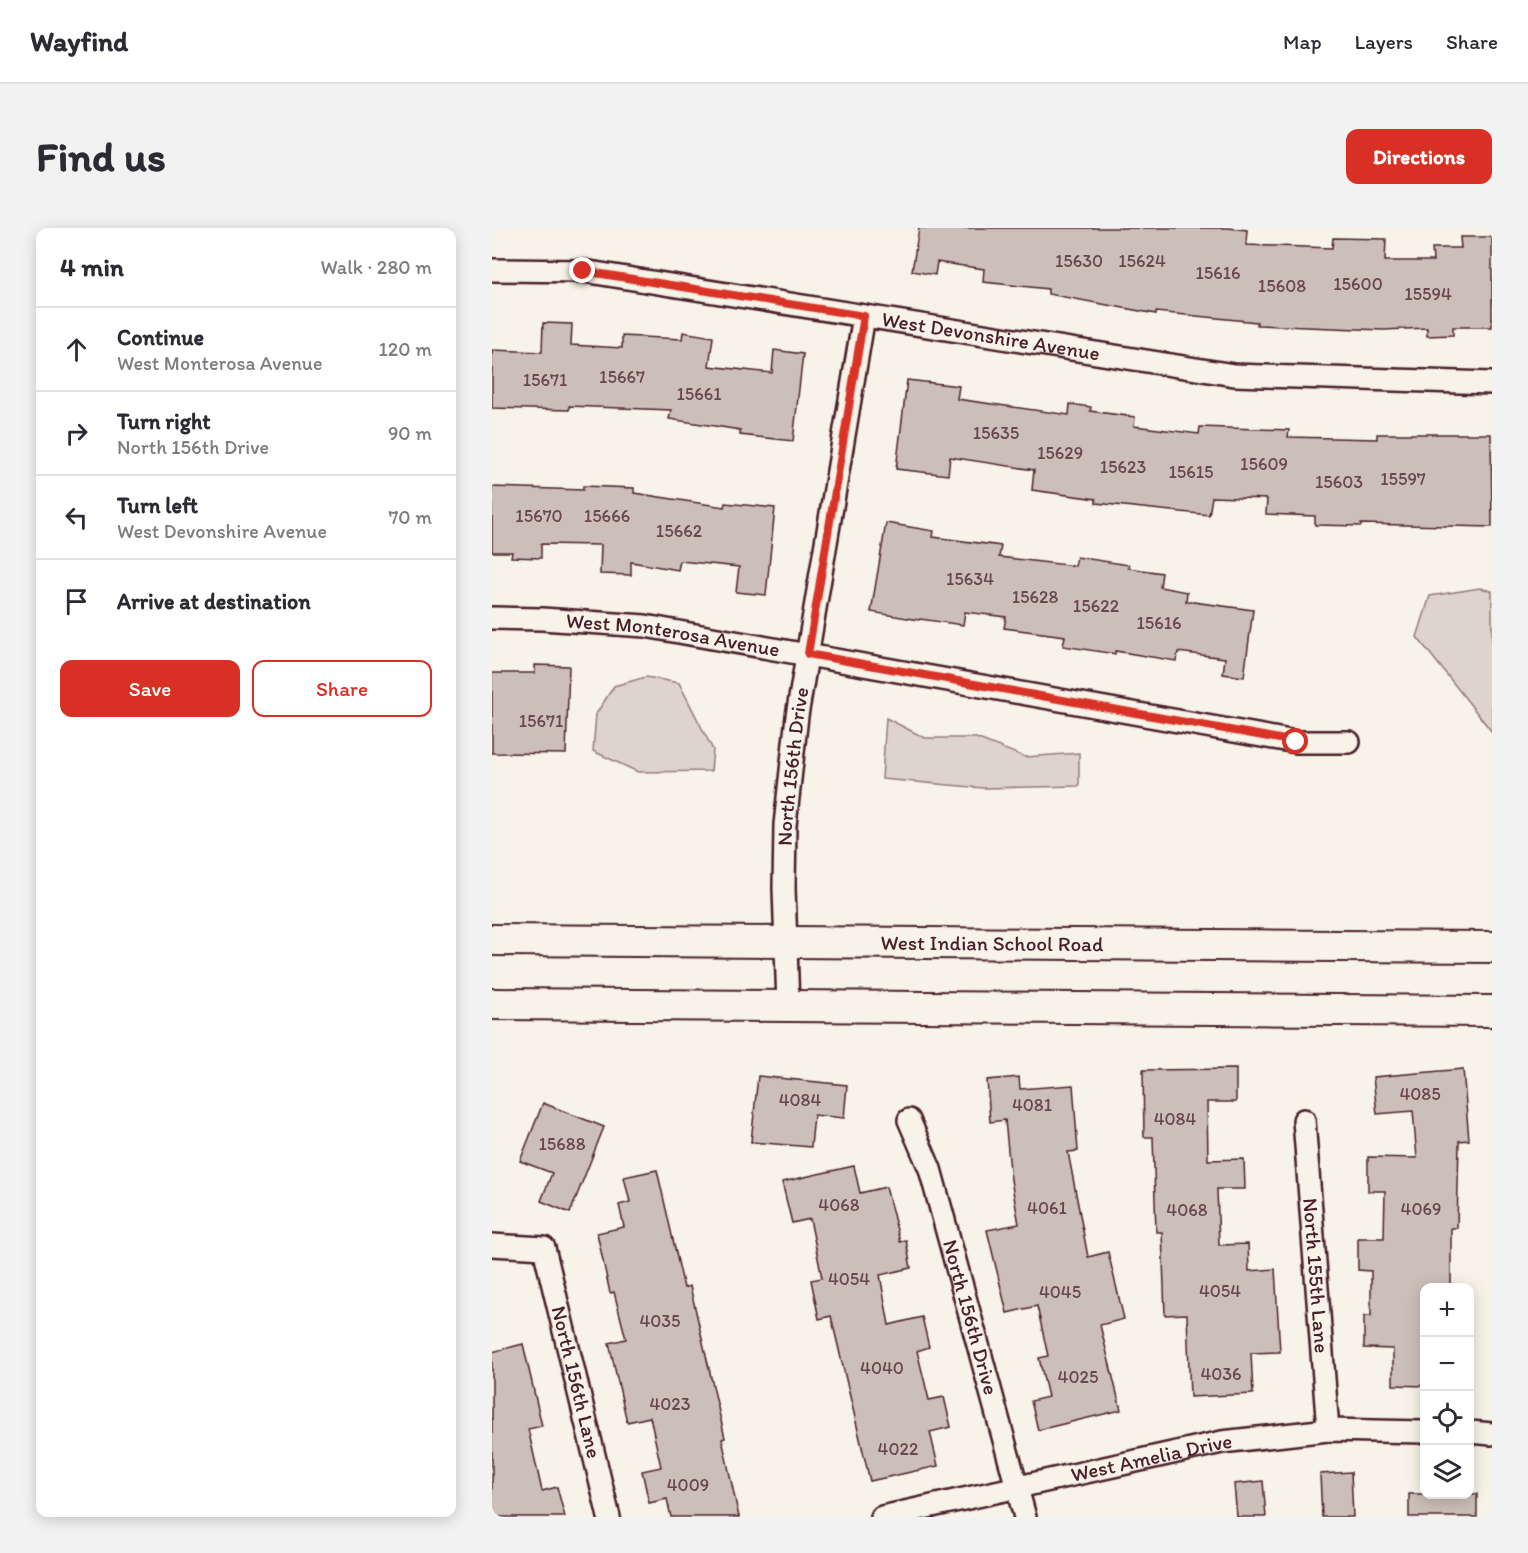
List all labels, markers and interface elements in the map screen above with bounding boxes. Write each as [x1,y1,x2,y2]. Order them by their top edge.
text: Wayfind [30,24,128,58]
text: Map [1283,29,1322,54]
text: Layers [1355,29,1413,54]
text: Share [1446,29,1498,54]
button: Directions [1346,129,1492,184]
text: Find us [36,131,166,182]
house number: 15630 [1055,250,1103,272]
house number: 15624 [1118,250,1166,272]
text: 4 min [60,251,124,283]
text: Walk · 280 m [320,255,432,279]
route end [569,257,595,283]
house number: 15616 [1195,262,1241,284]
house number: 15600 [1333,273,1383,295]
house number: 15608 [1258,275,1306,297]
house number: 15594 [1404,283,1452,305]
street label: West Devonshire Avenue [880,306,1102,365]
text: Continue [117,324,204,351]
icon: ahead [60,333,93,366]
text: 120 m [379,337,432,361]
text: West Monterosa Avenue [117,351,322,375]
house number: 15667 [599,366,645,388]
house number: 15671 [523,369,567,391]
house number: 15661 [676,383,722,405]
text: Turn right [117,408,211,435]
icon: right [60,417,93,450]
text: 90 m [388,421,432,445]
house number: 15635 [973,422,1019,444]
text: North 156th Drive [117,435,269,459]
house number: 15629 [1037,442,1083,464]
house number: 15609 [1240,453,1288,475]
house number: 15623 [1100,456,1146,478]
house number: 15615 [1168,461,1214,483]
house number: 15597 [1380,468,1426,490]
house number: 15603 [1315,471,1363,493]
text: Turn left [117,492,198,519]
icon: left [60,501,93,534]
text: 70 m [388,505,432,529]
house number: 15670 [515,505,563,527]
house number: 15666 [584,505,630,527]
text: West Devonshire Avenue [117,519,327,543]
house number: 15662 [656,520,703,542]
house number: 15634 [946,568,994,590]
icon: arrive [60,585,93,618]
house number: 15628 [1012,586,1058,608]
text: Arrive at destination [117,588,311,615]
house number: 15622 [1073,595,1120,617]
street label: West Monterosa Avenue [565,608,782,662]
house number: 15616 [1136,612,1182,634]
button: Save [60,660,240,717]
button: Share [252,660,432,717]
street label: North 156th Drive [772,685,814,846]
house number: 15671 [519,710,563,732]
route start [1282,728,1308,754]
street label: West Indian School Road [880,930,1104,956]
house number: 4085 [1399,1083,1441,1105]
house number: 4084 [779,1089,821,1111]
house number: 4081 [1012,1094,1052,1116]
house number: 4084 [1154,1108,1196,1130]
house number: 15688 [538,1133,586,1155]
house number: 4068 [818,1194,860,1216]
house number: 4061 [1027,1197,1067,1219]
street label: North 155th Lane [1298,1197,1335,1354]
house number: 4069 [1401,1198,1441,1220]
house number: 4068 [1166,1199,1208,1221]
street label: North 156th Drive [938,1237,1004,1397]
house number: 4054 [828,1268,870,1290]
house number: 4054 [1199,1280,1241,1302]
house number: 4045 [1039,1281,1081,1303]
map controls [1420,1283,1474,1499]
button: + [1420,1283,1474,1337]
street label: North 156th Lane [546,1303,607,1461]
house number: 4035 [639,1310,681,1332]
button: − [1420,1337,1474,1391]
house number: 4040 [860,1357,904,1379]
house number: 4036 [1200,1363,1242,1385]
house number: 4025 [1058,1366,1098,1388]
button: locate [1420,1391,1474,1445]
house number: 4023 [649,1393,691,1415]
street label: West Amelia Drive [1068,1428,1233,1487]
house number: 4022 [878,1438,919,1460]
button: layers [1420,1445,1474,1499]
house number: 4009 [667,1474,709,1496]

